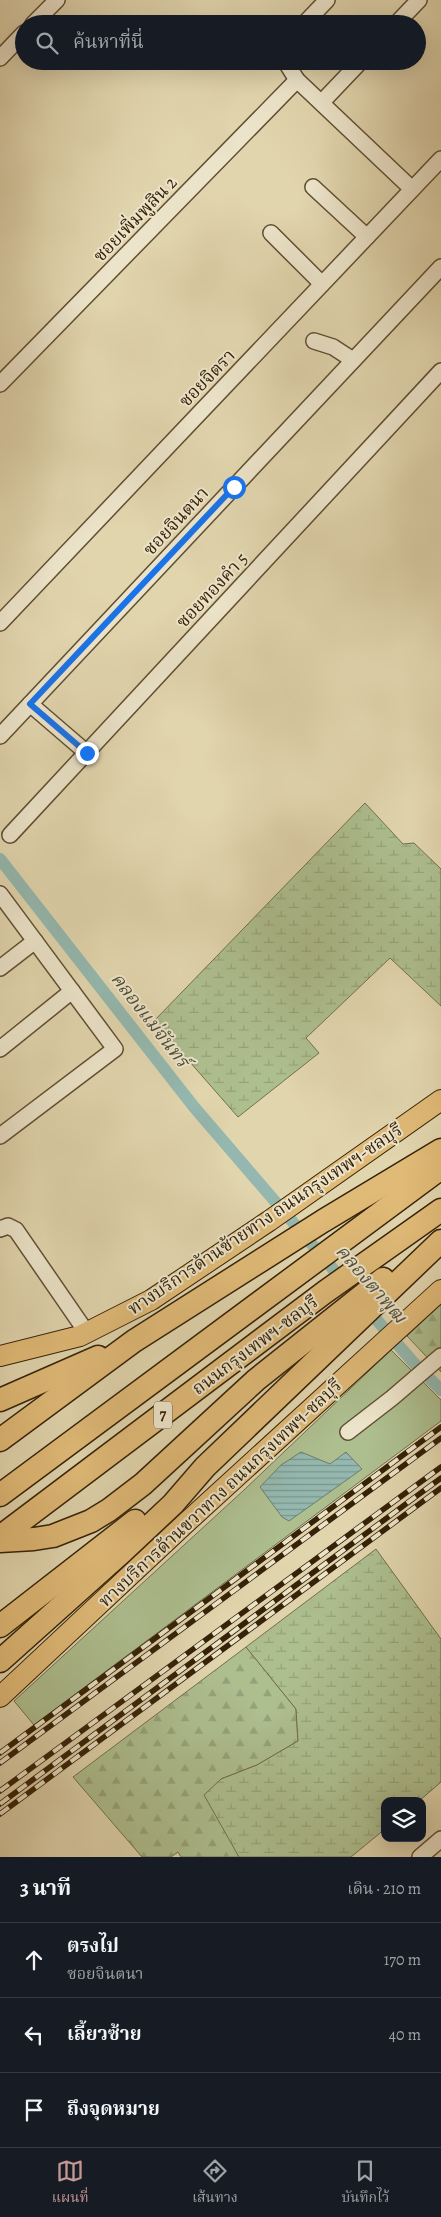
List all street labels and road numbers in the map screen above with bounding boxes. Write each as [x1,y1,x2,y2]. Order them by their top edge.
street label: ซอยเพิ่มพูสิน 2 [87,169,183,267]
street label: ซอยจิตรา [173,344,241,412]
street label: ซอยจินตนา [138,481,214,561]
street label: ซอยทองคำ 5 [171,547,253,633]
street label: ทางบริการด้านซ้ายทาง ถนนกรุงเทพฯ-ชลบุรี [123,1118,407,1320]
street label: ถนนกรุงเทพฯ-ชลบุรี [187,1290,323,1400]
street label: ทางบริการด้านขวาทาง ถนนกรุงเทพฯ-ชลบุรี [93,1374,347,1612]
road number: 7 [154,1402,172,1428]

